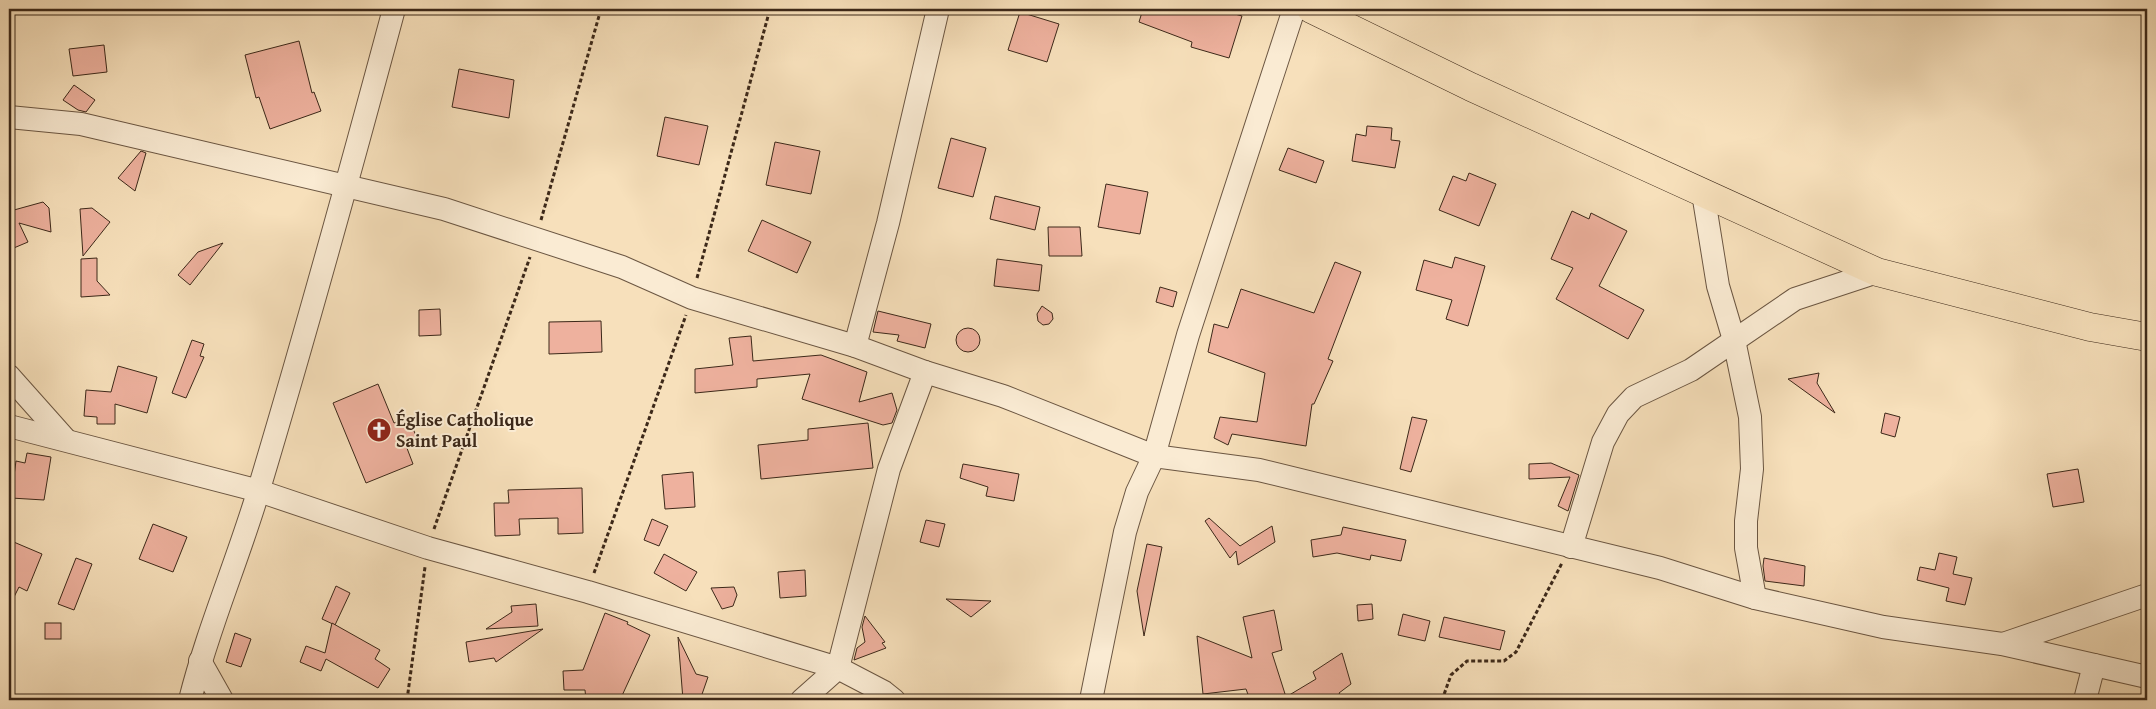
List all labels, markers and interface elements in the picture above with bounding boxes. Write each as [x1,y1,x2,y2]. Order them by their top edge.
place label: Église Catholique Saint Paul [396,406,534,454]
church icon: Église Catholique Saint Paul [366,417,392,443]

